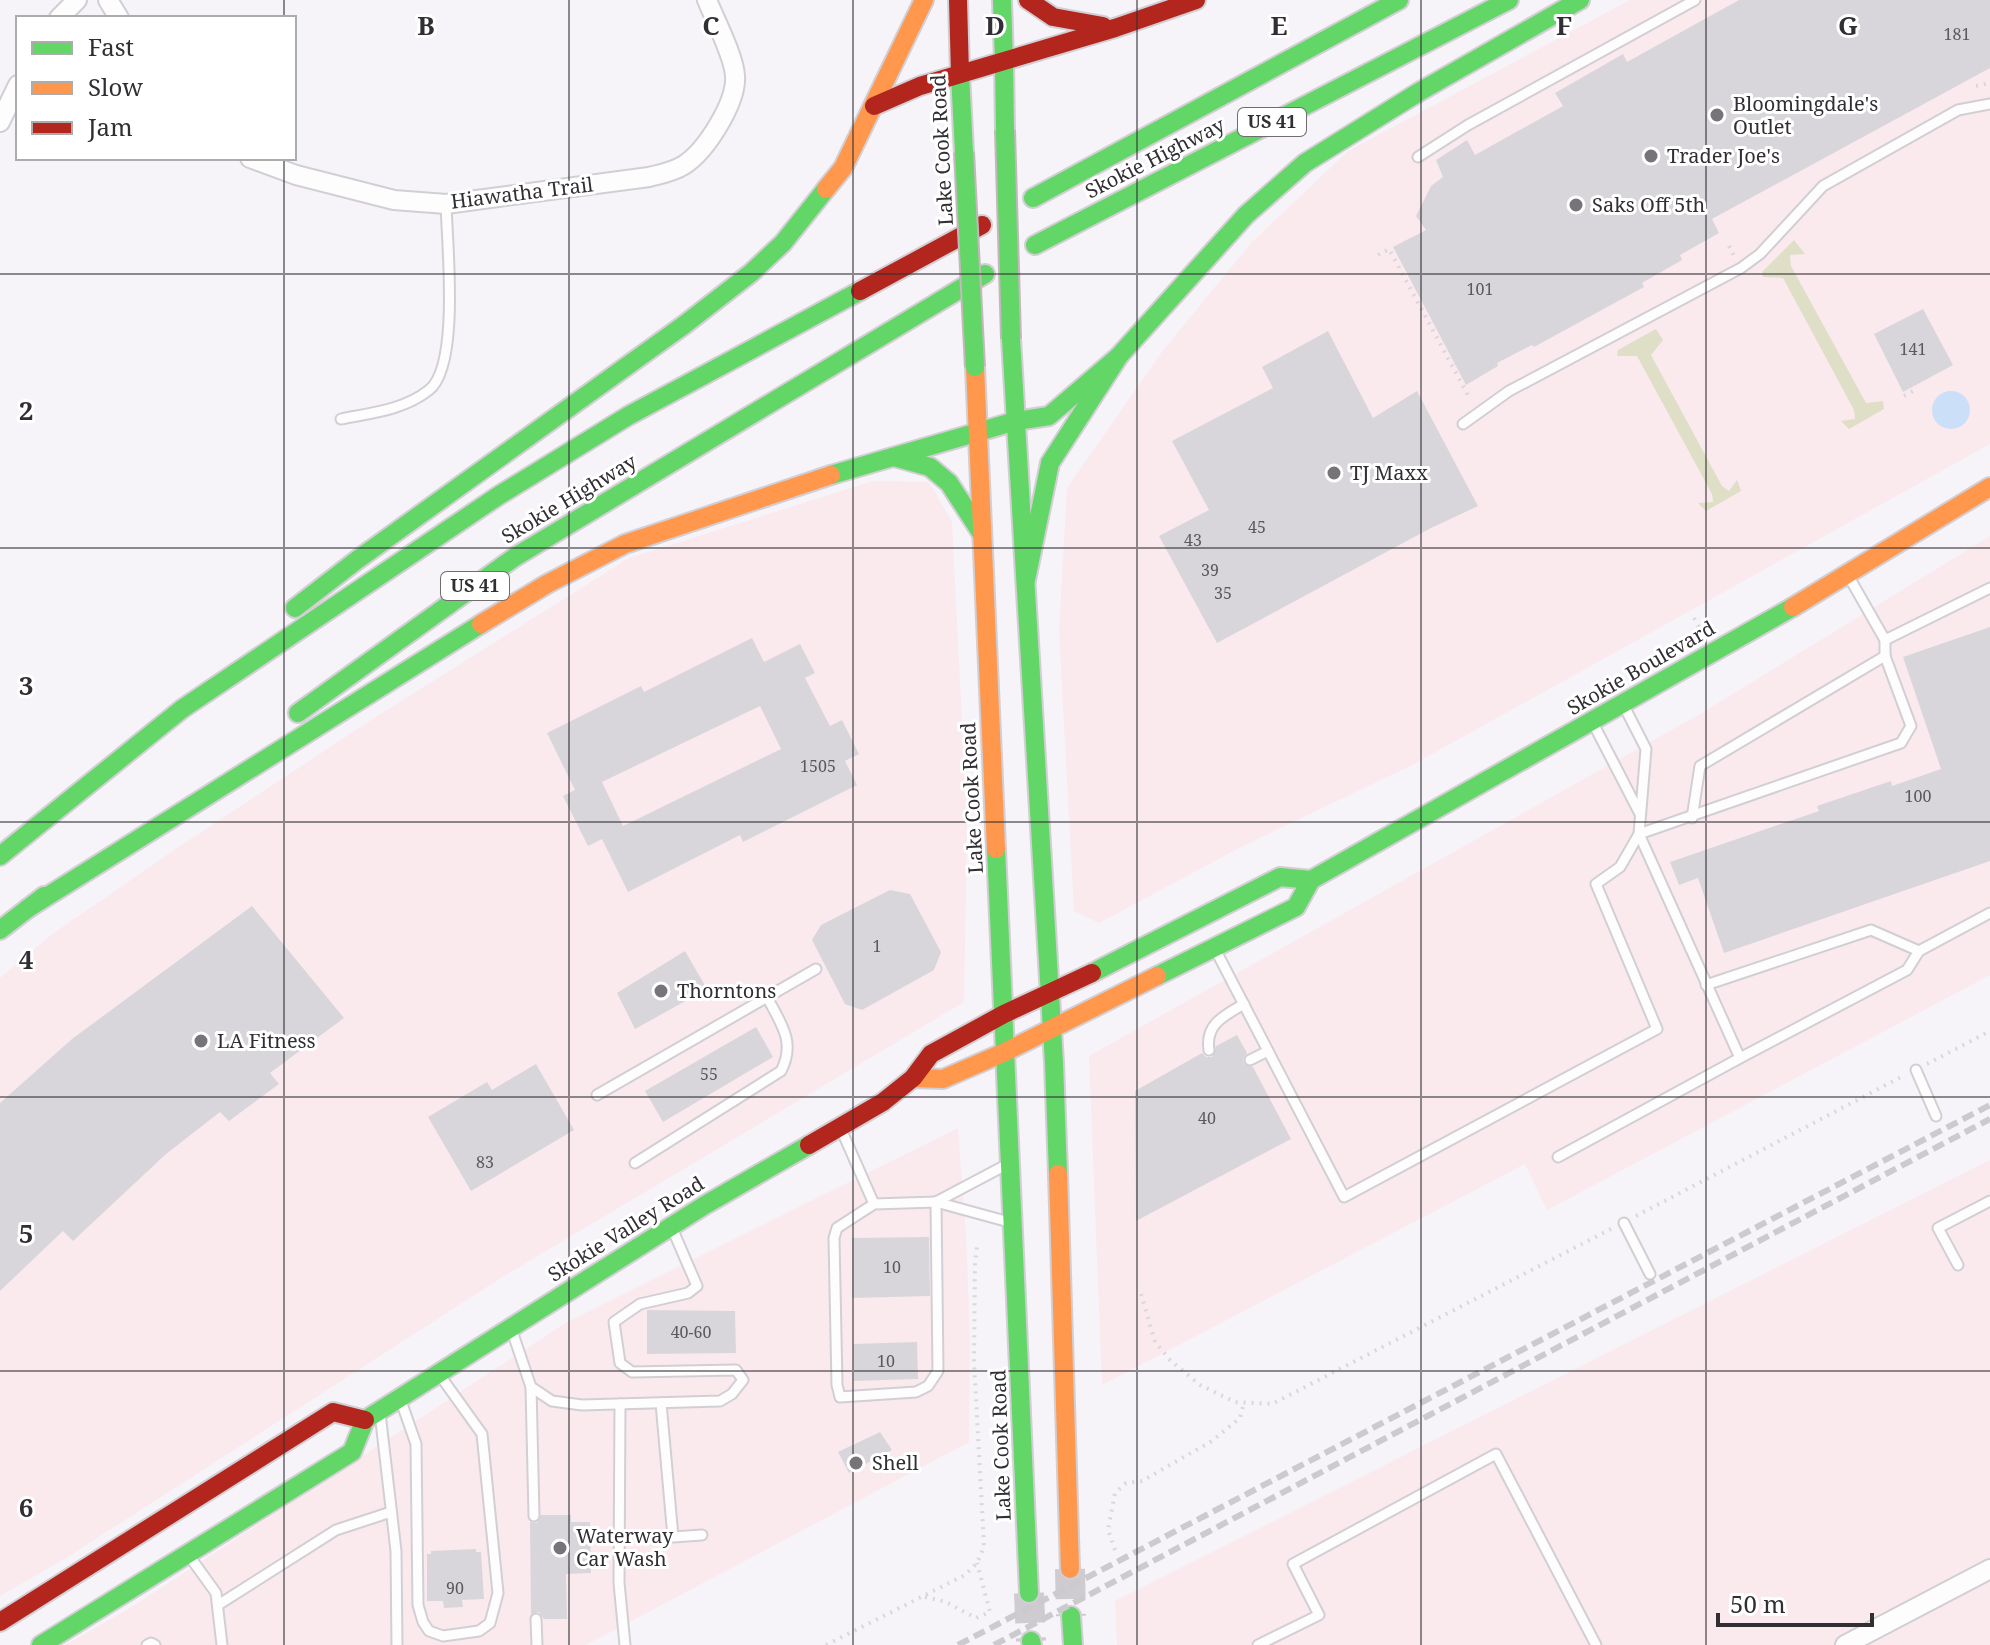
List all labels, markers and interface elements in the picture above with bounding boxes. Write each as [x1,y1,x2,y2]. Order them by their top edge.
text: B [417,7,435,43]
text: C [702,7,720,43]
text: D [985,7,1005,43]
text: E [1271,7,1288,43]
text: F [1556,7,1572,43]
text: G [1838,7,1858,43]
legend [16,16,296,160]
house number: 181 [1944,23,1970,45]
text: Fast [88,30,134,63]
text: Slow [88,70,143,103]
street label: Lake Cook Road [924,74,959,226]
place label: Bloomingdale's Outlet [1733,90,1878,140]
marker: Bloomingdale's Outlet [1708,106,1726,124]
road number: US 41 [1238,108,1306,136]
text: Jam [87,110,133,143]
street label: Skokie Highway [1081,111,1230,204]
place label: Trader Joe's [1667,142,1780,169]
marker: Trader Joe's [1642,147,1660,165]
street label: Hiawatha Trail [449,170,595,215]
place label: Saks Off 5th [1592,191,1705,218]
marker: Saks Off 5th [1567,196,1585,214]
house number: 101 [1467,278,1493,300]
house number: 141 [1900,338,1926,360]
text: 2 [19,392,33,428]
street label: Skokie Highway [496,447,642,550]
place label: TJ Maxx [1350,459,1428,486]
marker: TJ Maxx [1325,464,1343,482]
house number: 45 [1248,516,1266,538]
house number: 43 [1184,529,1202,551]
house number: 39 [1201,559,1219,581]
road number: US 41 [441,572,509,600]
house number: 35 [1214,582,1232,604]
street label: Skokie Boulevard [1562,614,1720,721]
text: 3 [19,667,33,703]
street label: Lake Cook Road [954,722,989,874]
house number: 1505 [800,755,836,777]
house number: 100 [1905,785,1931,807]
house number: 1 [873,935,881,957]
text: 4 [19,941,34,977]
place label: Thorntons [677,977,776,1004]
marker: Thorntons [652,982,670,1000]
place label: LA Fitness [217,1027,316,1054]
marker: LA Fitness [192,1032,210,1050]
house number: 55 [700,1063,718,1085]
house number: 40 [1198,1107,1216,1129]
house number: 83 [476,1151,494,1173]
street label: Skokie Valley Road [543,1170,709,1287]
text: 5 [19,1215,33,1251]
house number: 10 [883,1256,901,1278]
house number: 40-60 [671,1321,711,1343]
house number: 10 [877,1350,895,1372]
street label: Lake Cook Road [984,1369,1017,1521]
place label: Shell [872,1449,919,1476]
marker: Shell [847,1454,865,1472]
text: 6 [19,1489,33,1525]
place label: Waterway Car Wash [576,1522,674,1572]
marker: Waterway Car Wash [551,1539,569,1557]
house number: 90 [446,1577,464,1599]
scale bar [1718,1577,1872,1627]
text: 50 m [1730,1587,1786,1620]

